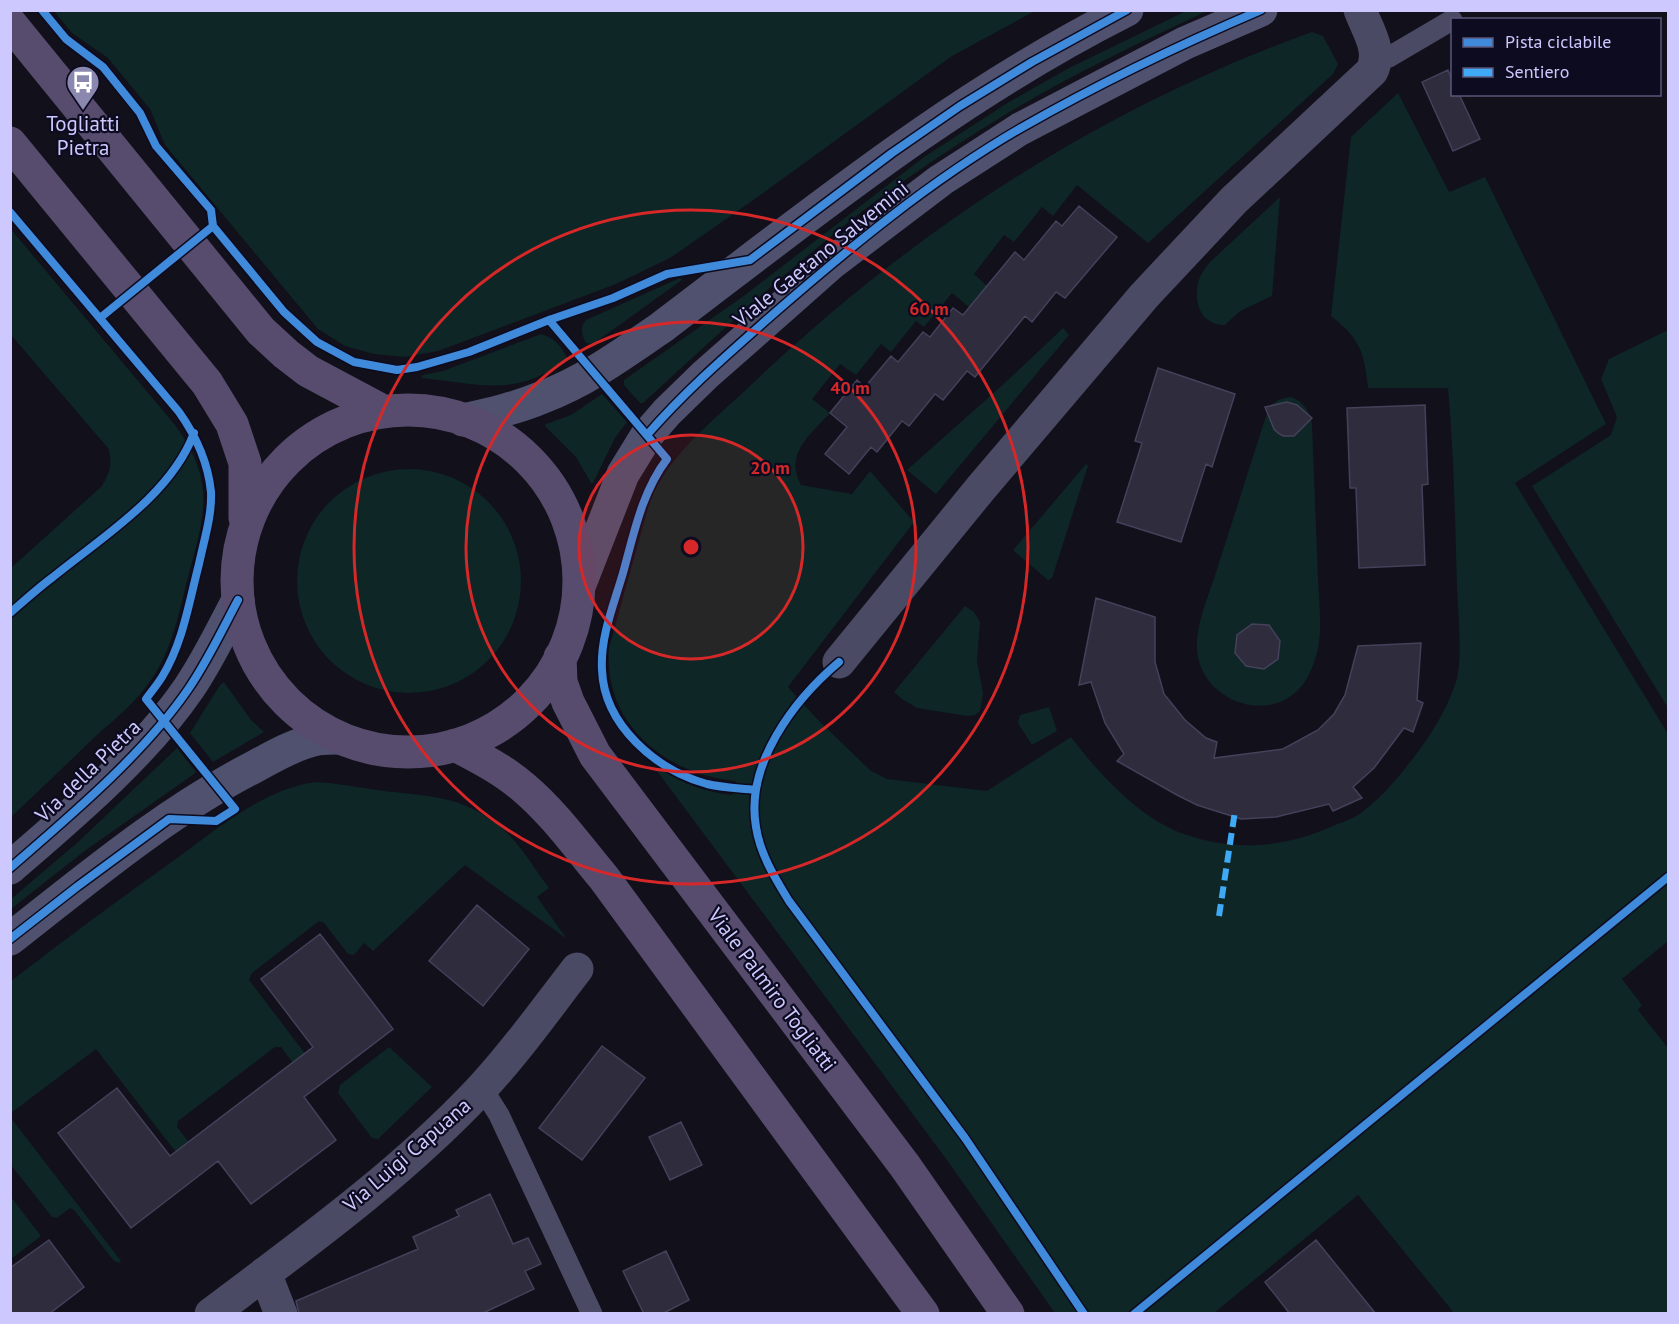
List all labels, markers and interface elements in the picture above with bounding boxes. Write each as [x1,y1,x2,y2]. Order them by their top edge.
legend [1451,18,1661,96]
text: Pista ciclabile [1505,30,1612,53]
text: Sentiero [1505,60,1569,83]
bus stop icon: Togliatti Pietra [65,64,101,111]
place label: Togliatti Pietra [46,110,120,161]
street label: Viale Gaetano Salvemini [727,174,914,333]
text: 60 m [909,297,949,320]
text: 40 m [830,376,870,399]
text: 20 m [750,456,790,479]
centre of rings [681,537,701,557]
street label: Via della Pietra [28,714,146,828]
street label: Viale Palmiro Togliatti [702,902,843,1077]
street label: Via Luigi Capuana [336,1092,476,1218]

